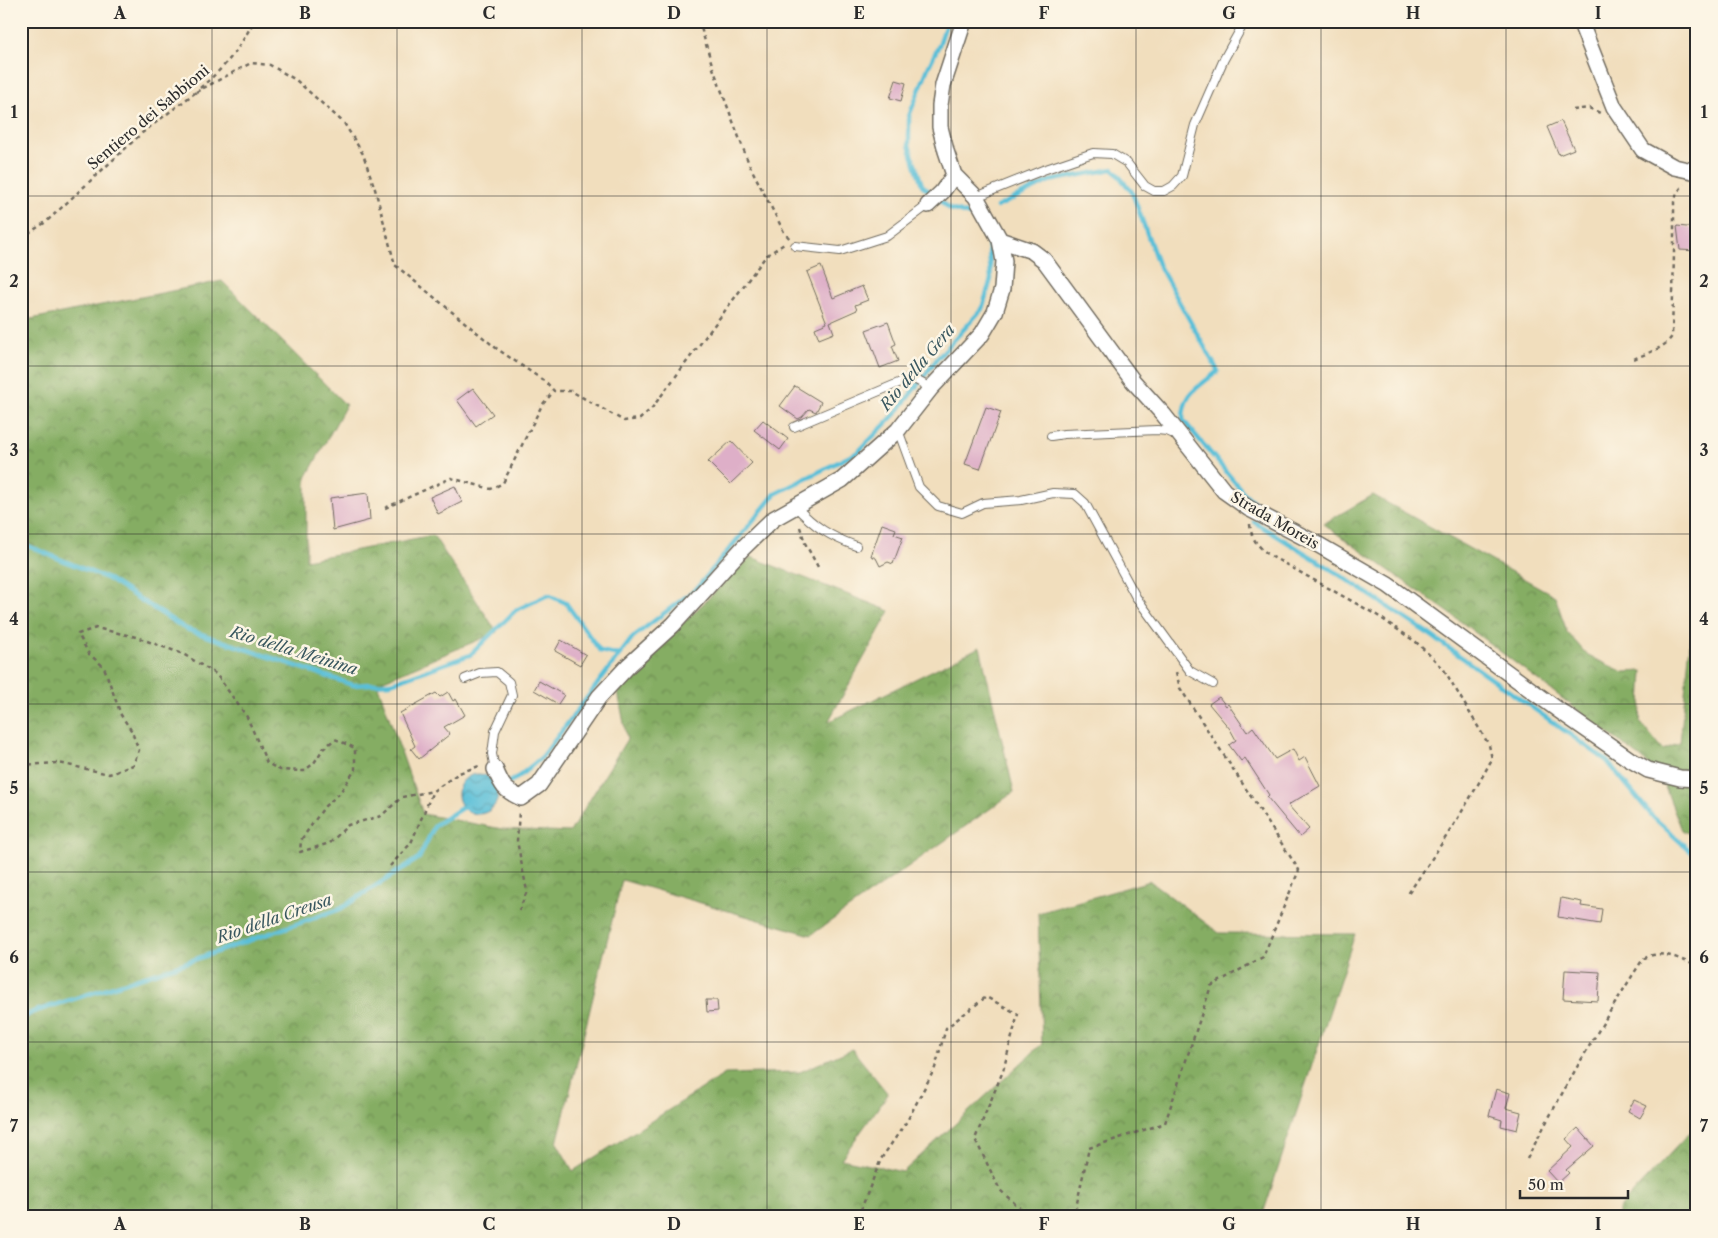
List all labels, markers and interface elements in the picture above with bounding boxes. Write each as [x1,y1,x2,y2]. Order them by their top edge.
text: A [113,3,127,23]
text: B [299,3,311,23]
text: C [483,3,495,23]
text: D [667,3,681,23]
text: E [853,3,865,23]
text: F [1039,3,1050,23]
text: G [1222,3,1236,23]
text: H [1406,3,1420,23]
text: I [1595,3,1602,23]
street label: Sentiero dei Sabbioni [83,60,213,173]
text: 1 [10,102,18,122]
text: 1 [1700,102,1708,122]
text: 2 [9,271,19,291]
text: 2 [1699,271,1709,291]
water label: Rio della Gera [874,319,959,416]
text: 3 [9,440,19,460]
text: 3 [1699,440,1709,460]
street label: Strada Moreis [1227,487,1323,553]
text: 4 [9,609,19,629]
text: 4 [1699,609,1709,629]
water label: Rio della Meinina [226,621,360,679]
text: 5 [10,778,19,798]
text: 5 [1700,778,1709,798]
water label: Rio della Creusa [212,889,335,948]
text: 6 [9,947,19,967]
text: 6 [1699,947,1709,967]
text: 7 [10,1116,19,1136]
text: 7 [1700,1116,1709,1136]
scale bar [1520,1168,1628,1200]
text: 50 m [1528,1175,1564,1194]
text: A [113,1214,127,1234]
text: B [299,1214,311,1234]
text: C [483,1214,495,1234]
text: D [667,1214,681,1234]
text: E [853,1214,865,1234]
text: F [1039,1214,1050,1234]
text: G [1222,1214,1236,1234]
text: H [1406,1214,1420,1234]
text: I [1595,1214,1602,1234]

